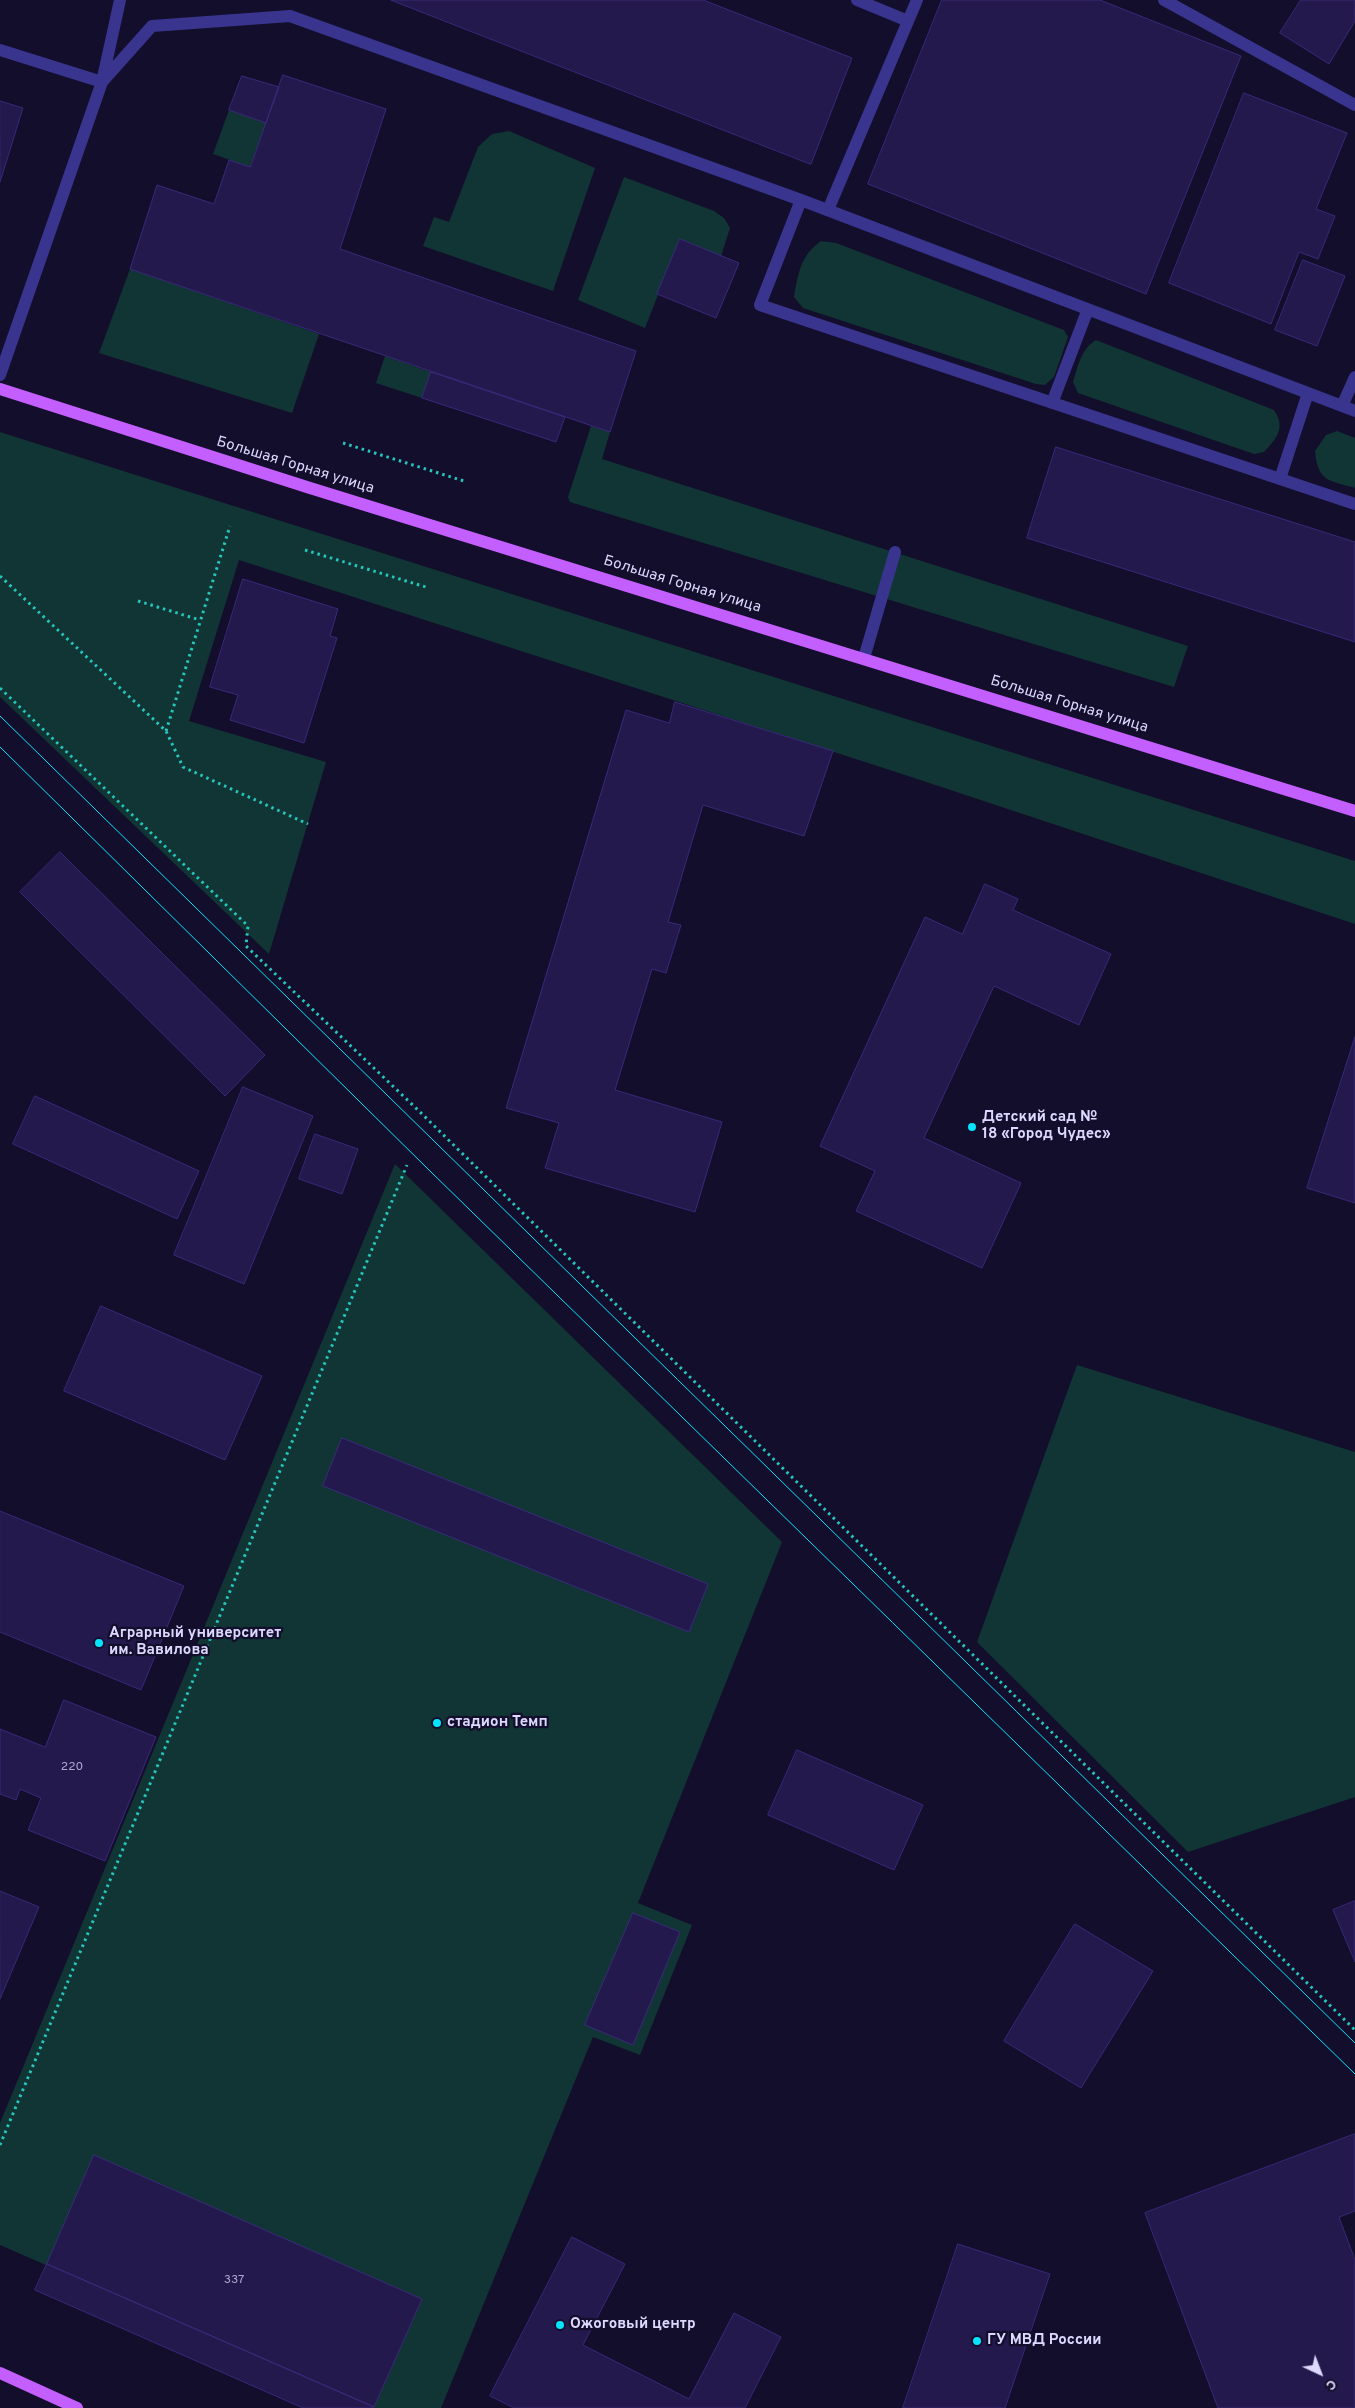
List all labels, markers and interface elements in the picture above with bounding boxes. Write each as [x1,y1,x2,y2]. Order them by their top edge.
street label: Большая Горная улица [214,433,376,499]
street label: Большая Горная улица [601,552,763,618]
street label: Большая Горная улица [988,672,1150,738]
place label: Детский сад № 18 «Город Чудес» [982,1109,1111,1144]
marker: Детский сад № 18 «Город Чудес» [966,1121,978,1133]
place label: Аграрный университет им. Вавилова [109,1625,281,1660]
marker: Аграрный университет им. Вавилова [93,1637,105,1649]
place label: стадион Темп [447,1714,548,1732]
marker: стадион Темп [431,1717,443,1729]
house number: 220 [61,1761,83,1775]
house number: 337 [224,2274,244,2288]
place label: Ожоговый центр [570,2316,696,2334]
marker: Ожоговый центр [554,2319,566,2331]
place label: ГУ МВД России [987,2332,1102,2350]
marker: ГУ МВД России [971,2335,983,2347]
north arrow [1295,2348,1345,2398]
text: С [1322,2375,1340,2394]

